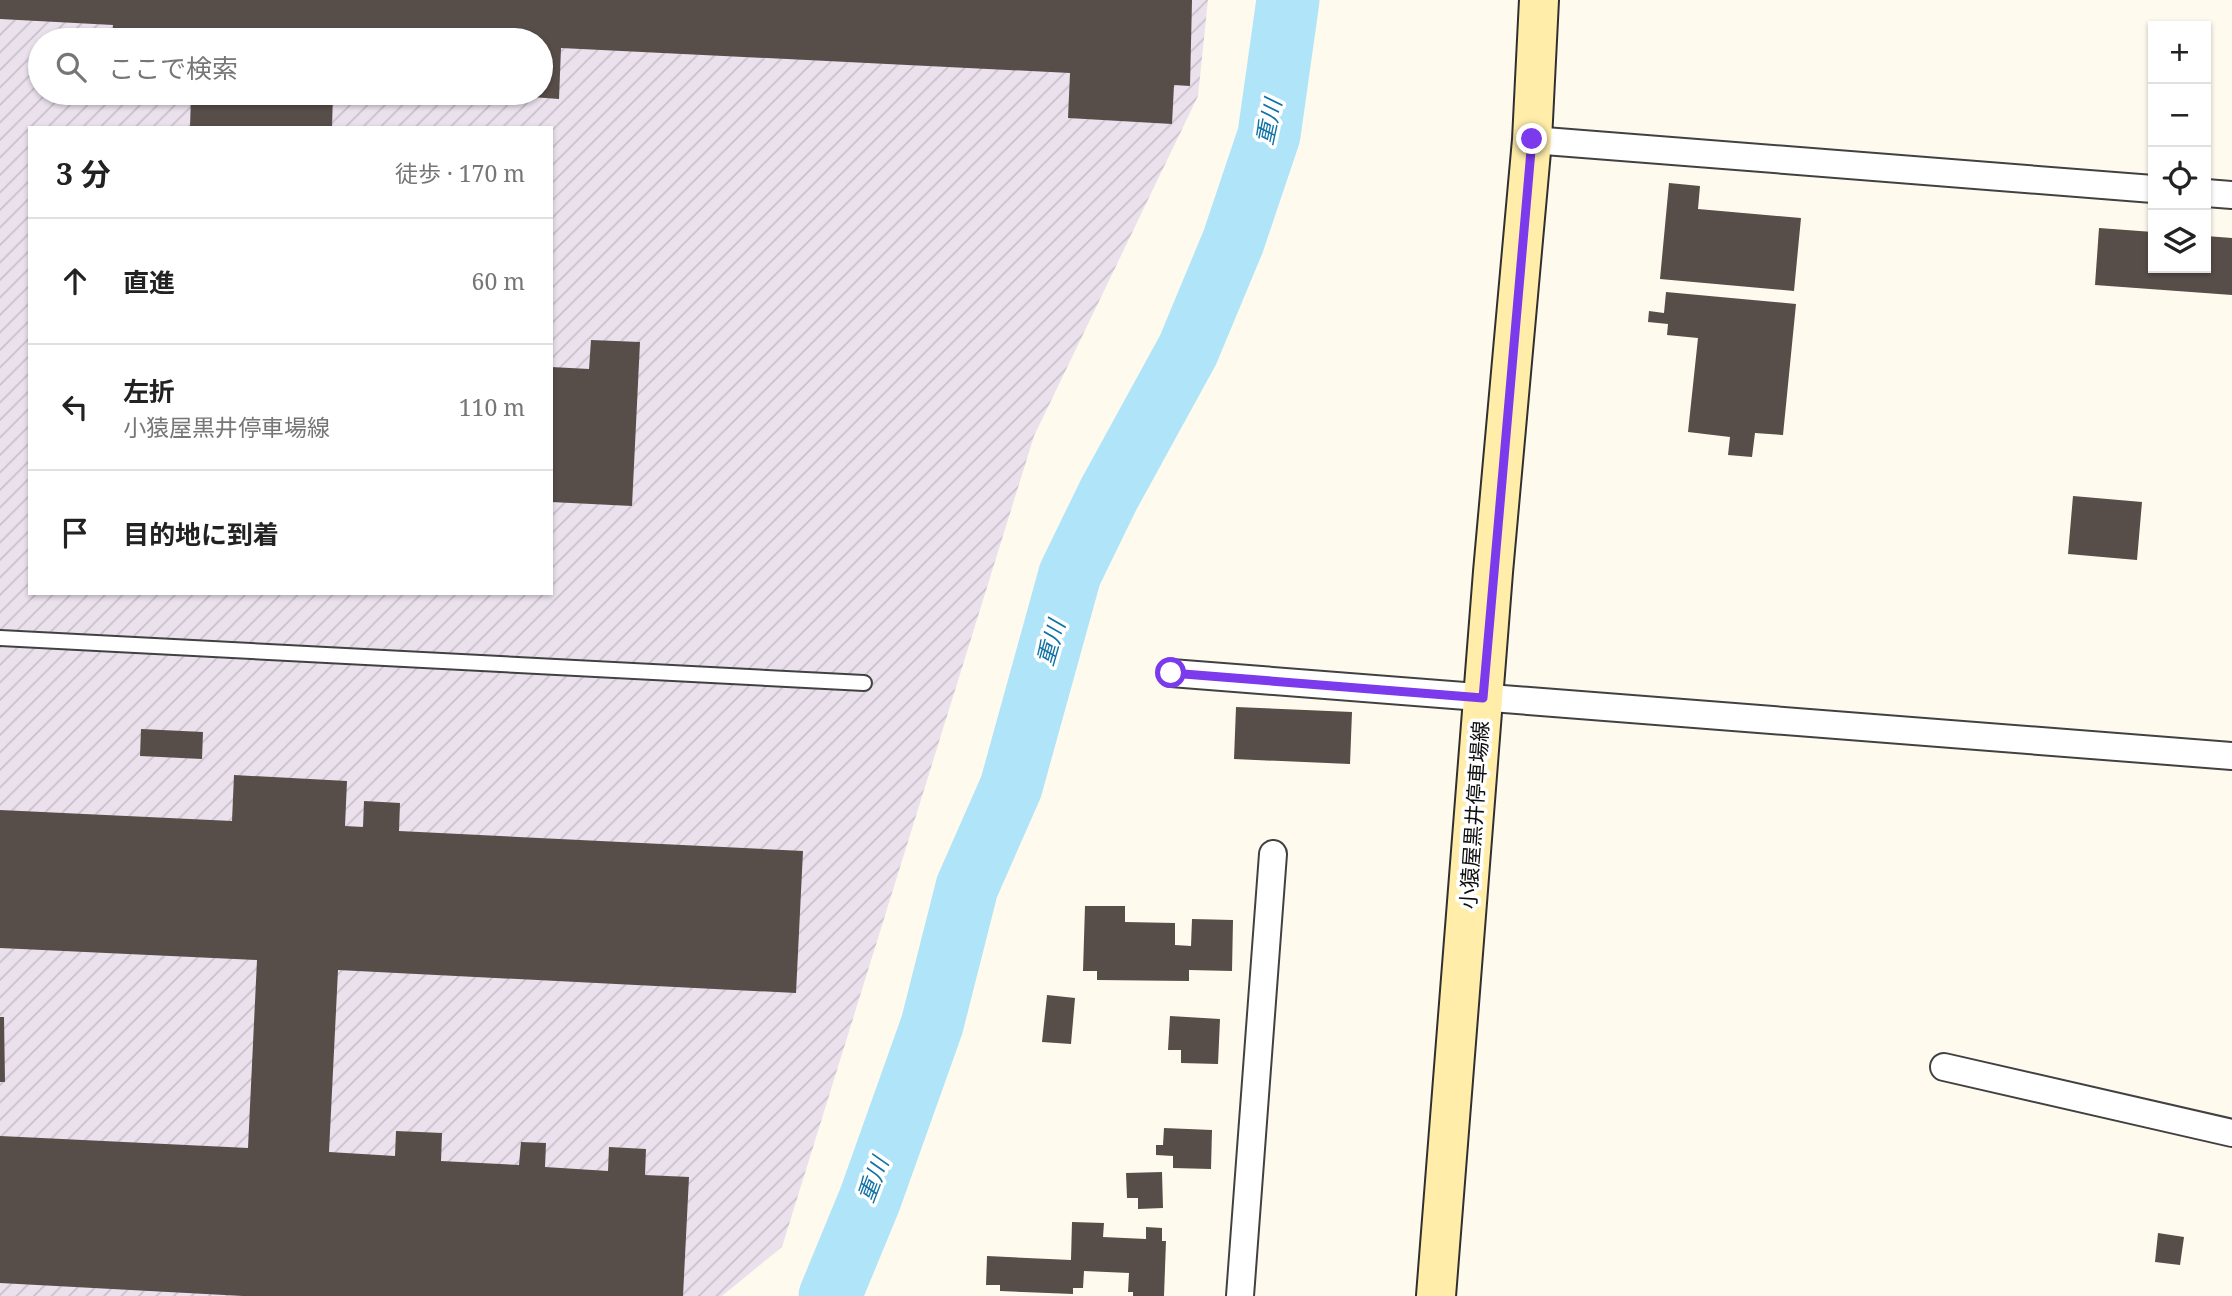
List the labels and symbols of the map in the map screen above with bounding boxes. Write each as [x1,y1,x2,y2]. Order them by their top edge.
water label: 重川 [1248,93,1289,148]
route end [1516,123,1547,154]
water label: 重川 [1028,613,1073,669]
route start [1155,657,1186,688]
street label: 小猿屋黒井停車場線 [1453,720,1495,910]
water label: 重川 [849,1150,896,1207]

